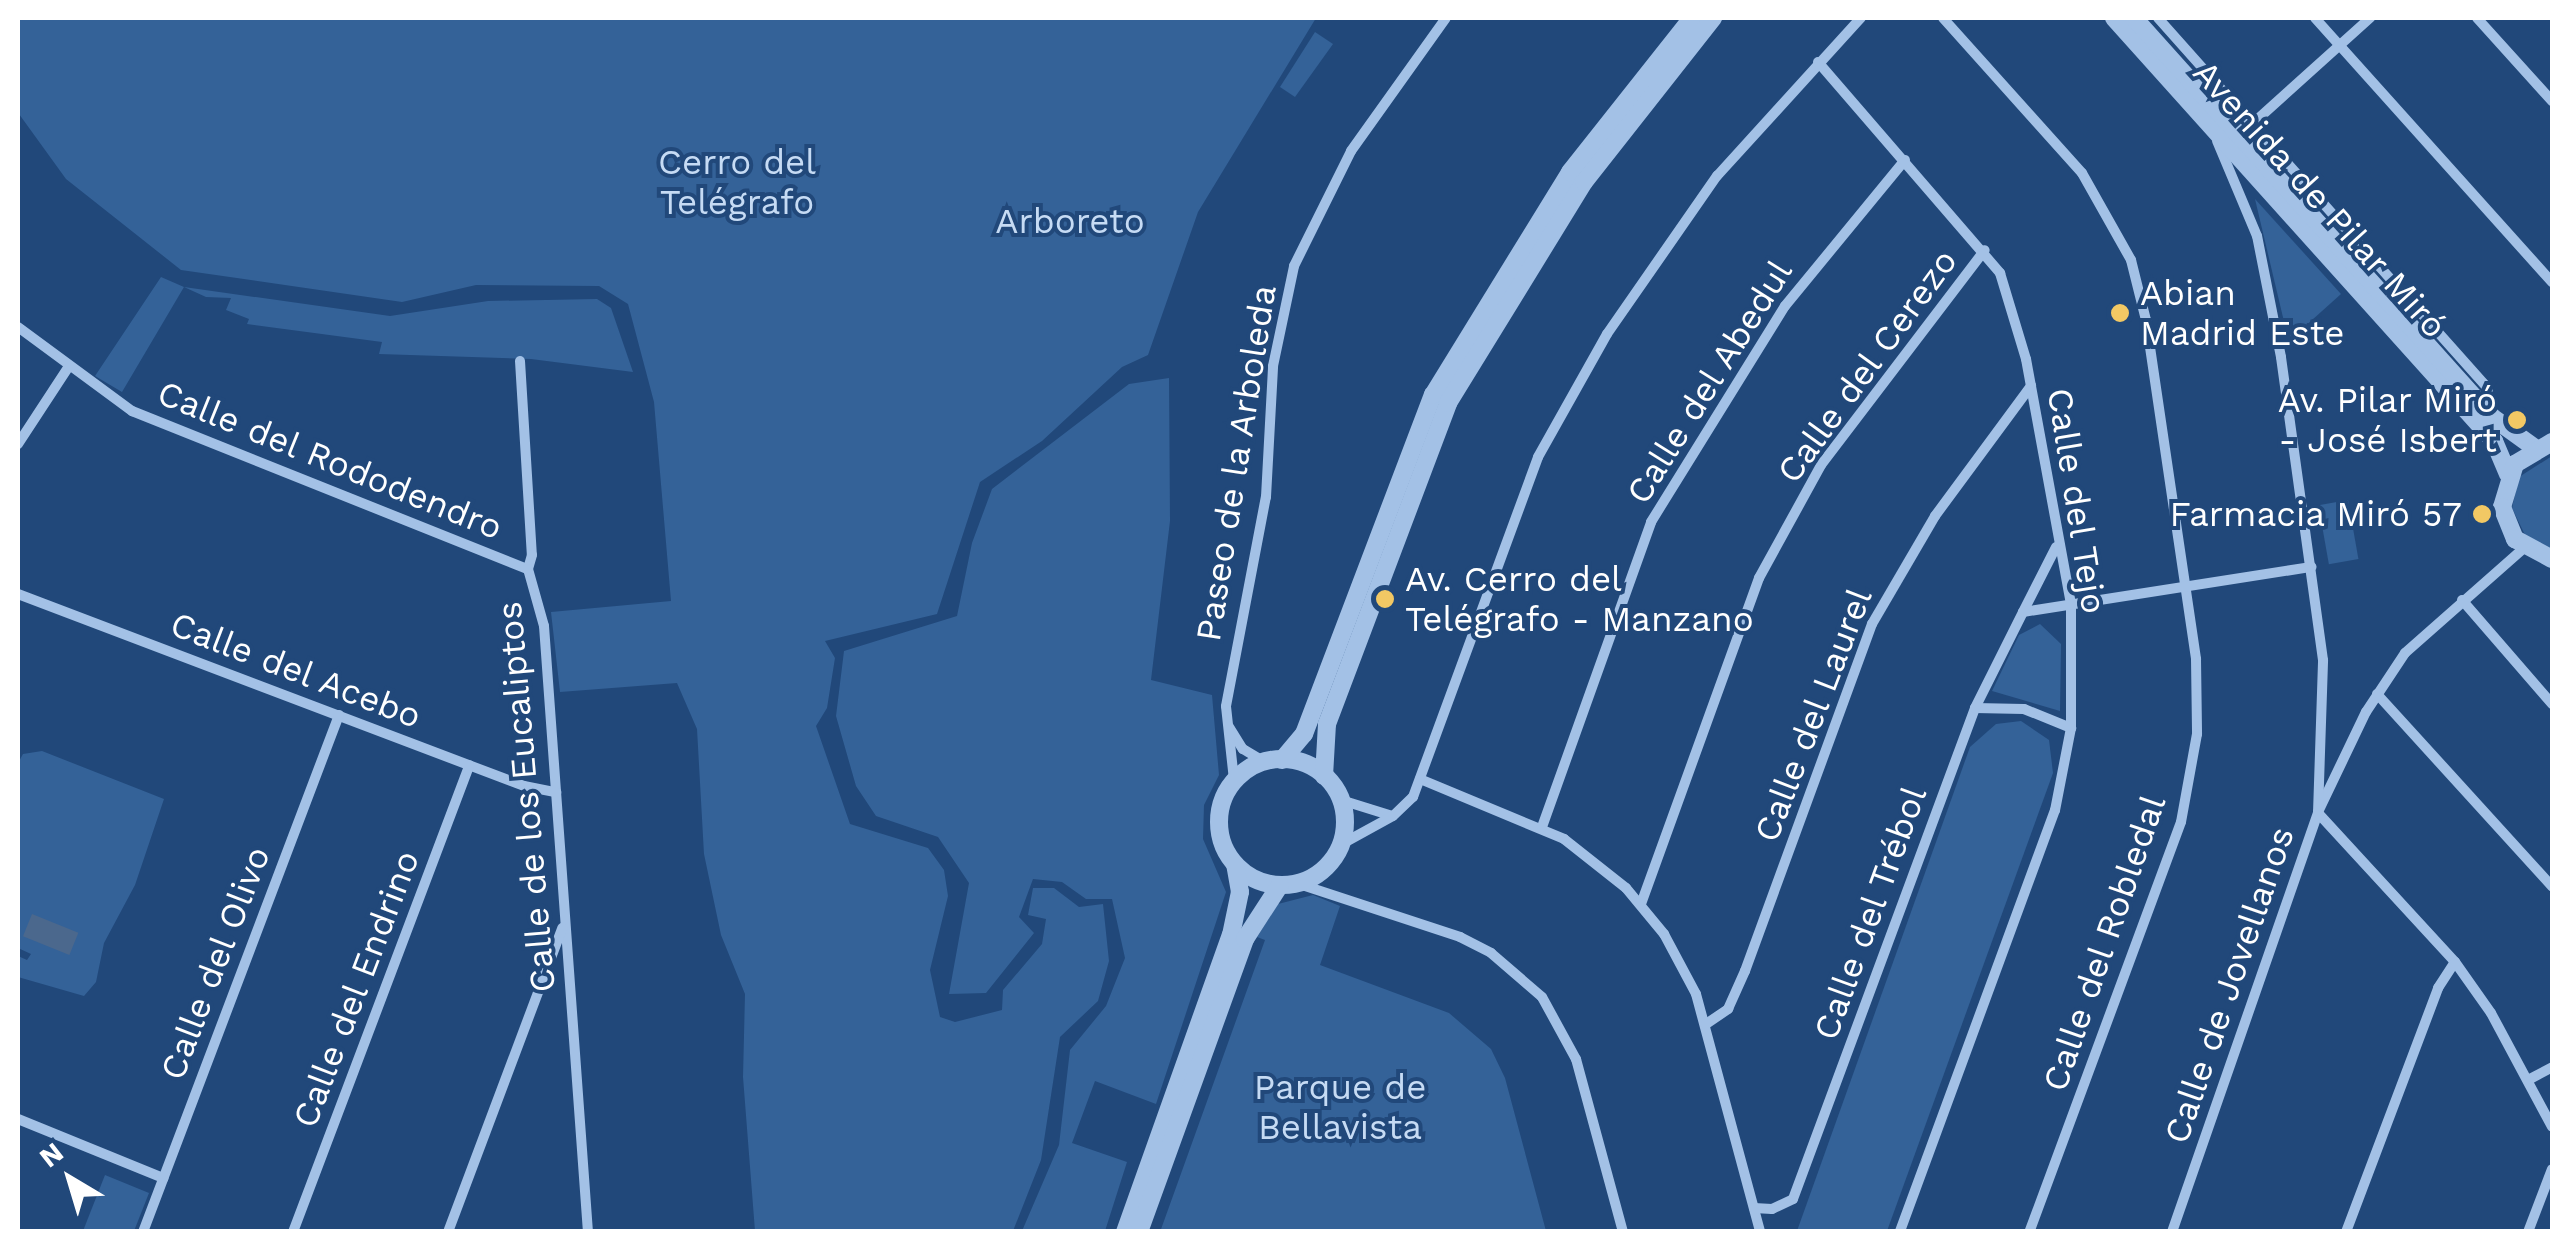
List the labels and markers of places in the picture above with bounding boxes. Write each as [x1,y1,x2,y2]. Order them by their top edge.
place label: Abian Madrid Este [2140,272,2345,354]
marker: Abian Madrid Este [2109,302,2131,324]
place label: Av. Pilar Miró - José Isbert [2277,379,2497,461]
marker: Av. Pilar Miró - José Isbert [2506,409,2528,431]
place label: Farmacia Miró 57 [2169,493,2462,535]
marker: Farmacia Miró 57 [2471,503,2493,525]
place label: Av. Cerro del Telégrafo - Manzano [1405,558,1754,640]
marker: Av. Cerro del Telégrafo - Manzano [1374,588,1396,610]

